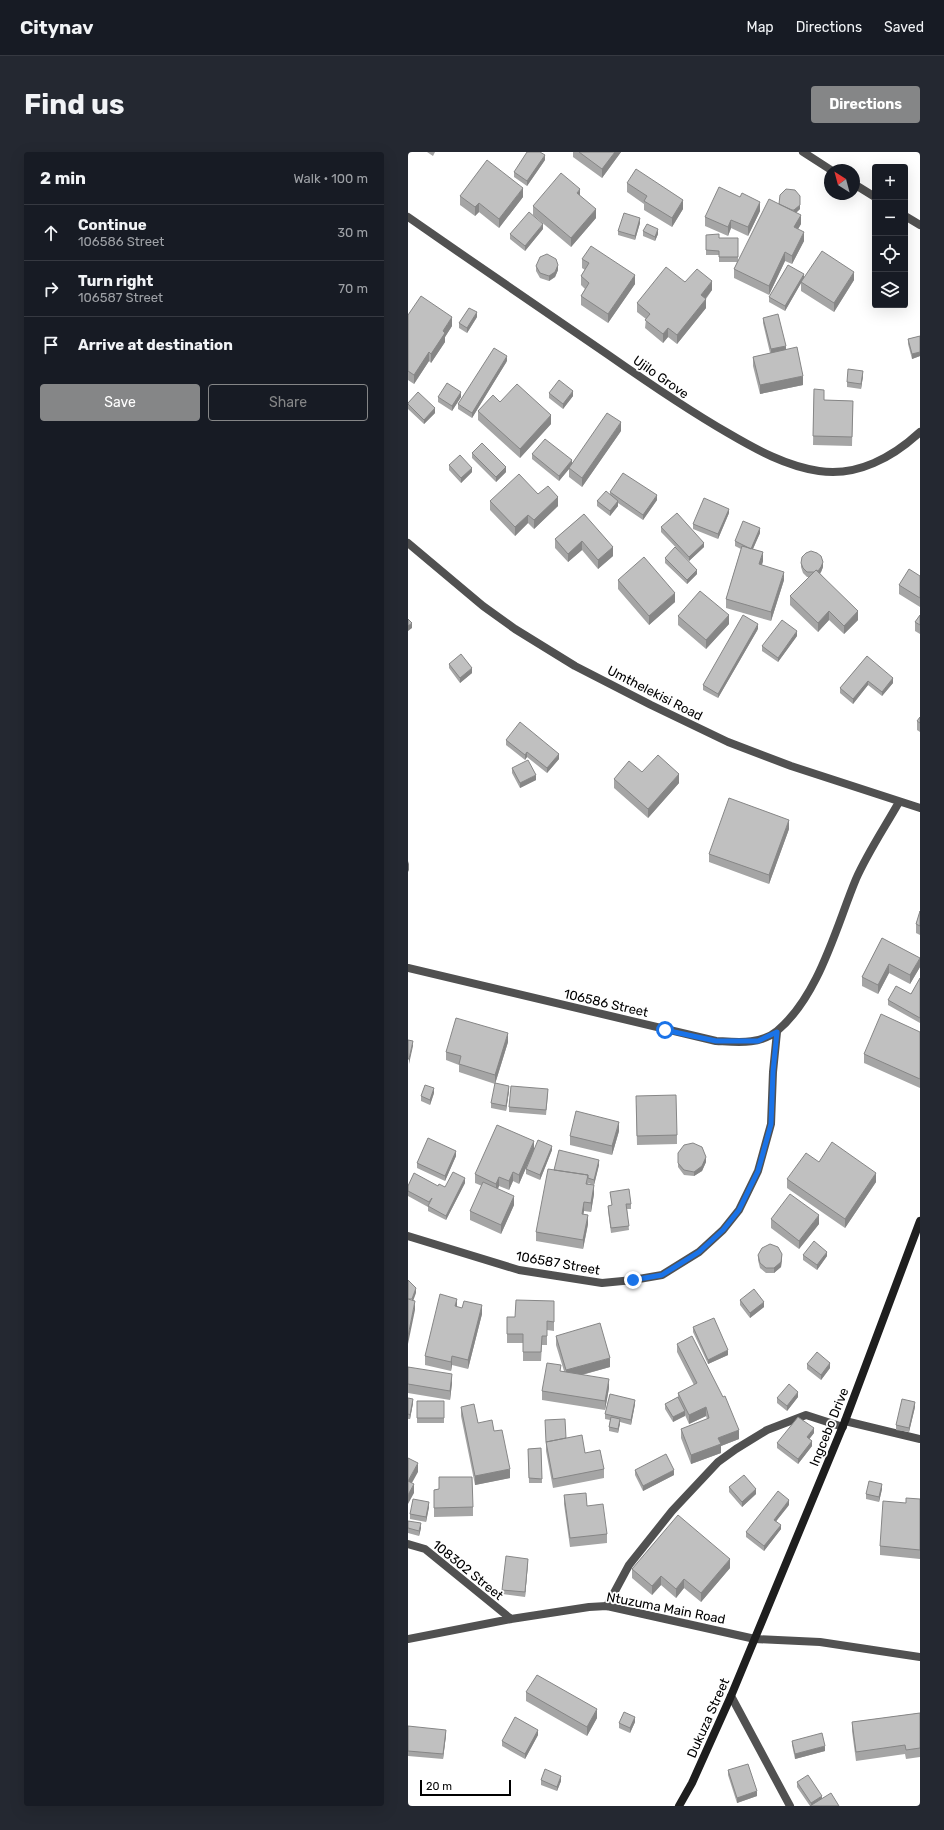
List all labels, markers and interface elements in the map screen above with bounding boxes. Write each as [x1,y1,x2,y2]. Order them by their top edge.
text: Citynav [20,16,93,39]
text: Map [747,19,774,36]
text: Directions [796,19,862,36]
text: Saved [884,19,924,36]
button: Directions [811,86,920,123]
text: Find us [24,88,124,121]
north arrow [824,164,860,200]
map controls [872,164,908,308]
button: + [872,164,908,200]
text: 2 min [40,168,86,188]
text: Walk · 100 m [293,171,368,186]
button: − [872,200,908,236]
text: Continue [78,216,147,234]
icon: ahead [40,222,62,244]
text: 30 m [337,225,368,240]
text: 106586 Street [78,234,164,249]
button: locate [872,236,908,272]
text: Turn right [78,272,153,290]
button: layers [872,272,908,308]
icon: right [40,278,62,300]
text: 70 m [338,281,368,296]
text: 106587 Street [78,290,163,305]
icon: arrive [40,334,62,356]
text: Arrive at destination [78,336,233,354]
street label: Ujilo Grove [630,352,692,402]
button: Save [40,384,200,421]
button: Share [208,384,368,421]
street label: Umthelekisi Road [605,663,705,723]
street label: 106586 Street [562,986,650,1020]
route start [656,1021,674,1039]
street label: 106587 Street [515,1248,601,1278]
route end [624,1271,642,1289]
street label: Ingcebo Drive [806,1386,852,1469]
street label: 108302 Street [430,1537,506,1603]
street label: Ntuzuma Main Road [605,1589,727,1627]
street label: Dukuza Street [684,1676,732,1760]
scale bar [420,1778,511,1797]
text: 20 m [426,1780,452,1793]

